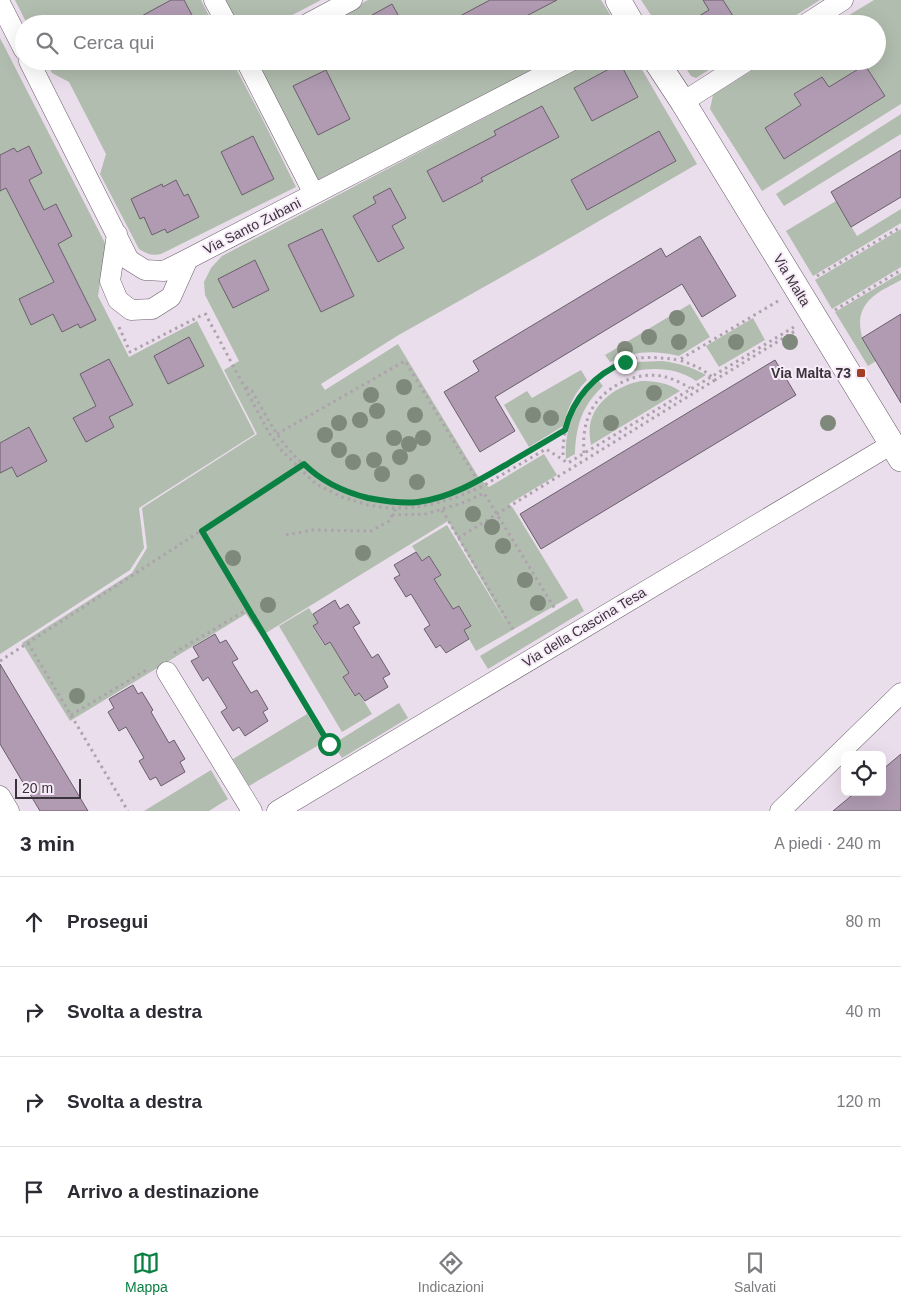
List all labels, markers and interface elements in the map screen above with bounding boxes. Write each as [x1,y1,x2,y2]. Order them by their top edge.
search box [15,15,886,70]
icon: search [33,29,61,57]
text: Cerca qui [73,32,154,53]
street label: Via Santo Zubani [201,195,303,257]
street label: Via Malta [770,251,814,309]
route end [614,351,637,374]
place label: Via Malta 73 [771,365,851,381]
marker: Via Malta 73 [855,367,867,379]
street label: Via della Cascina Tesa [519,584,649,670]
route start [318,733,341,756]
map controls [841,751,886,796]
button: locate [841,751,886,796]
scale bar [15,776,81,799]
text: 20 m [22,780,53,796]
text: 3 min [20,832,75,855]
text: A piedi · 240 m [774,835,881,852]
icon: ahead [20,908,48,936]
text: Prosegui [67,911,148,932]
text: 80 m [845,913,881,930]
icon: right [20,998,48,1026]
text: Svolta a destra [67,1001,202,1022]
text: 40 m [845,1003,881,1020]
icon: right [20,1088,48,1116]
text: Svolta a destra [67,1091,202,1112]
text: 120 m [837,1093,881,1110]
icon: arrive [20,1178,48,1206]
text: Arrivo a destinazione [67,1181,259,1202]
tab: Mappa [125,1249,168,1295]
tab: Indicazioni [418,1249,484,1295]
tab: Salvati [734,1249,776,1295]

